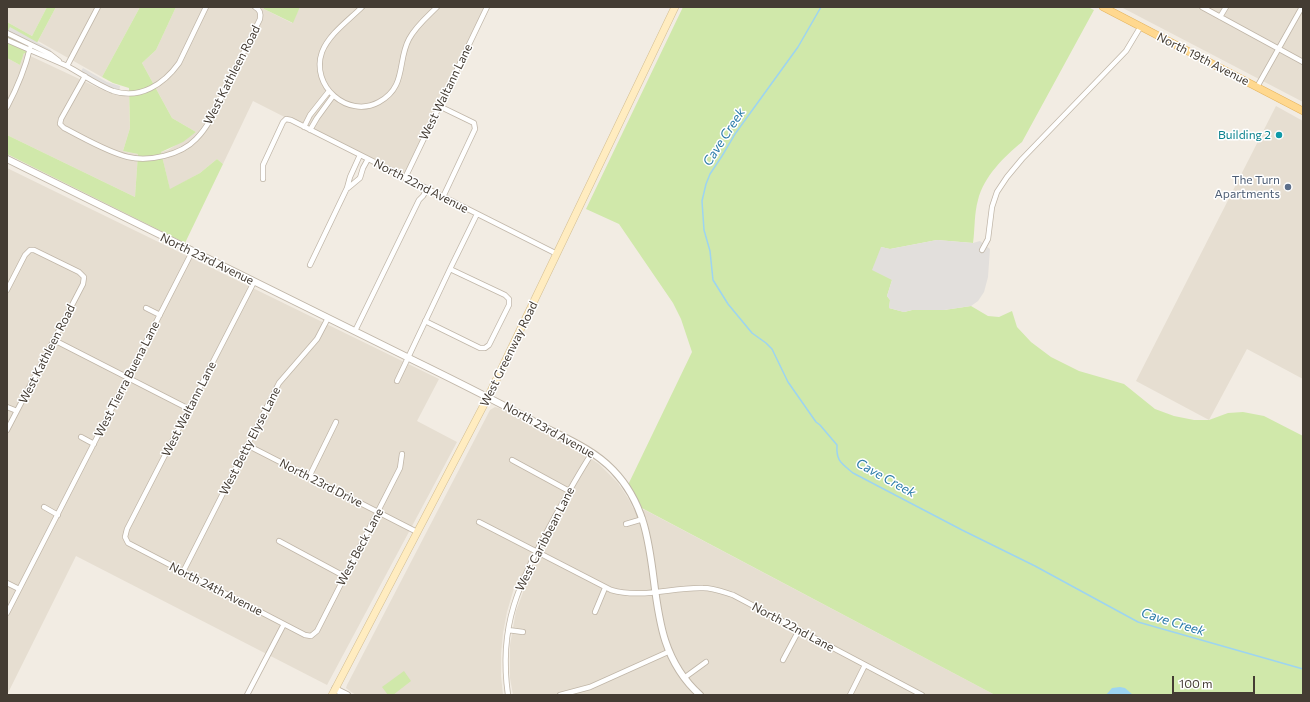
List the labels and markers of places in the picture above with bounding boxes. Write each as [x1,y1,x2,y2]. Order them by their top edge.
place label: Building 2 [1218,128,1271,142]
marker: Building 2 [1274,130,1284,140]
place label: The Turn Apartments [1215,173,1280,201]
marker: The Turn Apartments [1283,182,1293,192]

